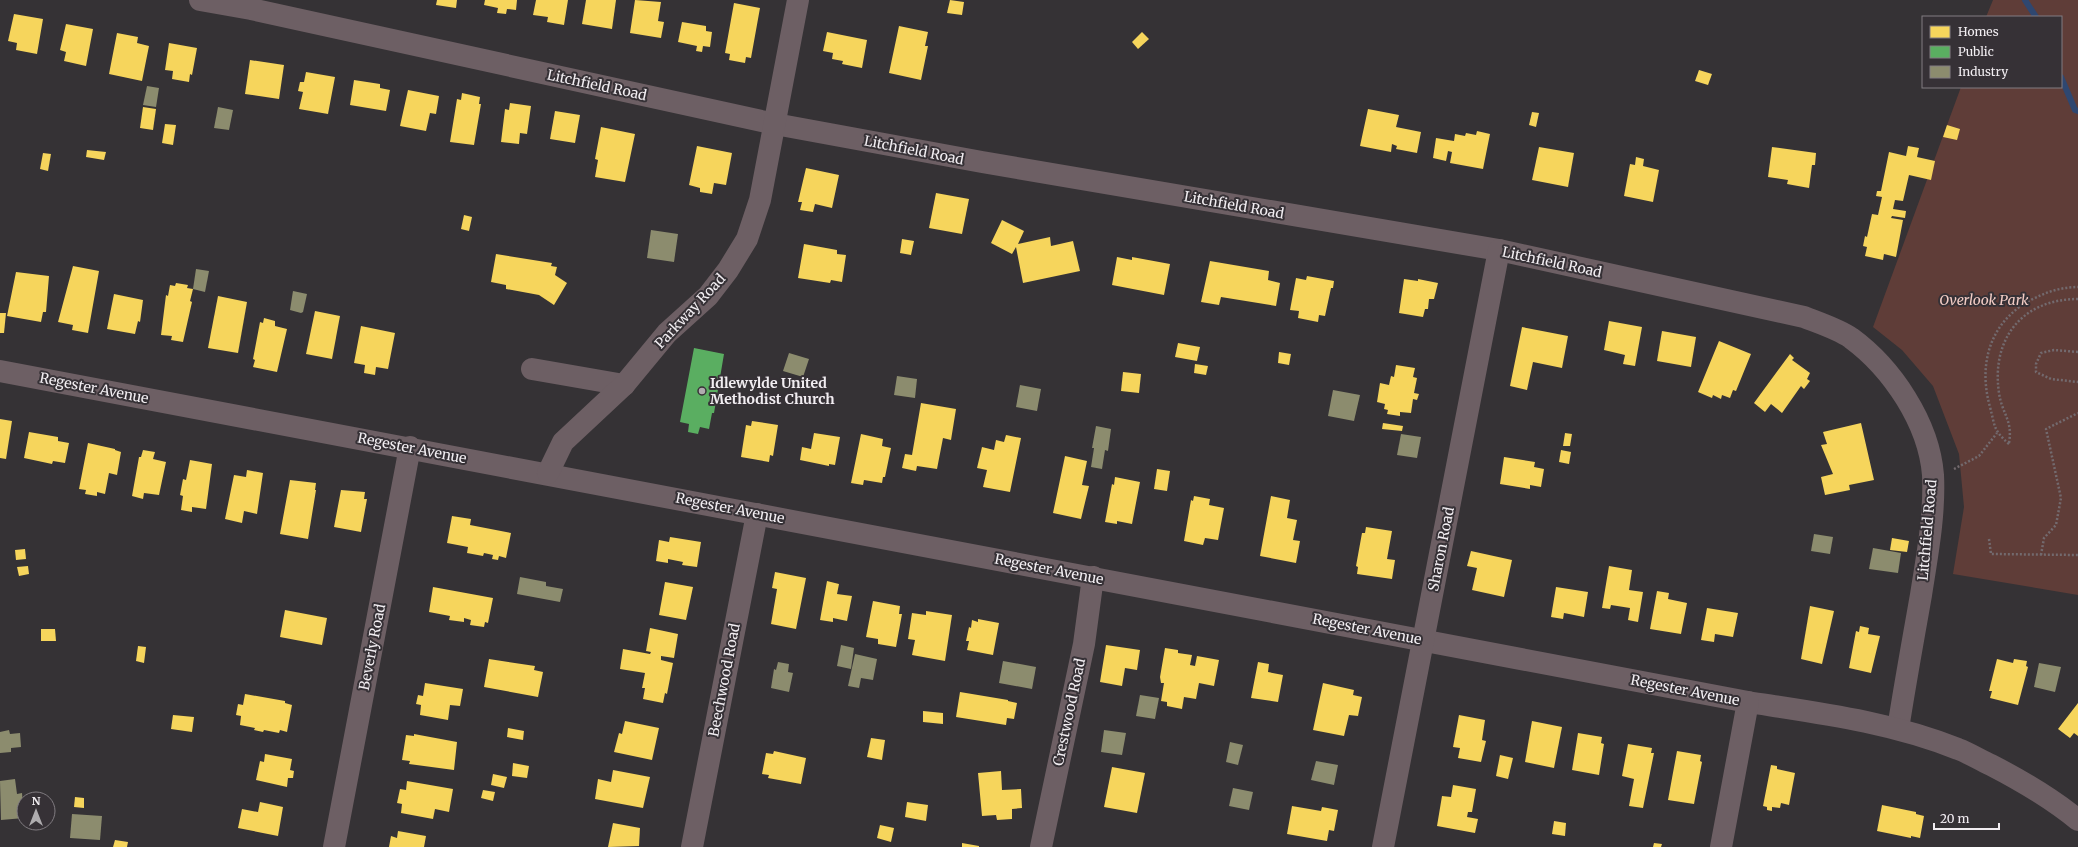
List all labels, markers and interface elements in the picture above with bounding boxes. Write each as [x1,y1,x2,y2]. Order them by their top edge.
legend [1922,16,2062,88]
text: Homes [1958,24,1999,39]
text: Public [1958,44,1994,59]
text: Industry [1958,64,2008,79]
street label: Litchfield Road [545,66,649,104]
street label: Litchfield Road [862,131,966,169]
street label: Litchfield Road [1182,187,1286,223]
street label: Litchfield Road [1500,243,1604,281]
street label: Parkway Road [651,269,730,352]
park label: Overlook Park [1939,291,2029,309]
street label: Regester Avenue [38,369,150,407]
place label: Idlewylde United Methodist Church [710,374,835,408]
marker: Idlewylde United Methodist Church [697,386,707,396]
street label: Regester Avenue [356,429,468,467]
street label: Litchfield Road [1914,478,1940,581]
street label: Regester Avenue [674,489,786,527]
street label: Sharon Road [1424,505,1458,593]
street label: Regester Avenue [993,550,1105,588]
street label: Beverly Road [355,602,389,692]
street label: Regester Avenue [1311,610,1423,648]
street label: Beechwood Road [704,621,744,738]
street label: Crestwood Road [1049,656,1089,767]
street label: Regester Avenue [1629,671,1741,709]
north arrow [16,791,56,831]
text: N [32,794,41,808]
scale bar [1934,805,1999,831]
text: 20 m [1940,811,1969,826]

